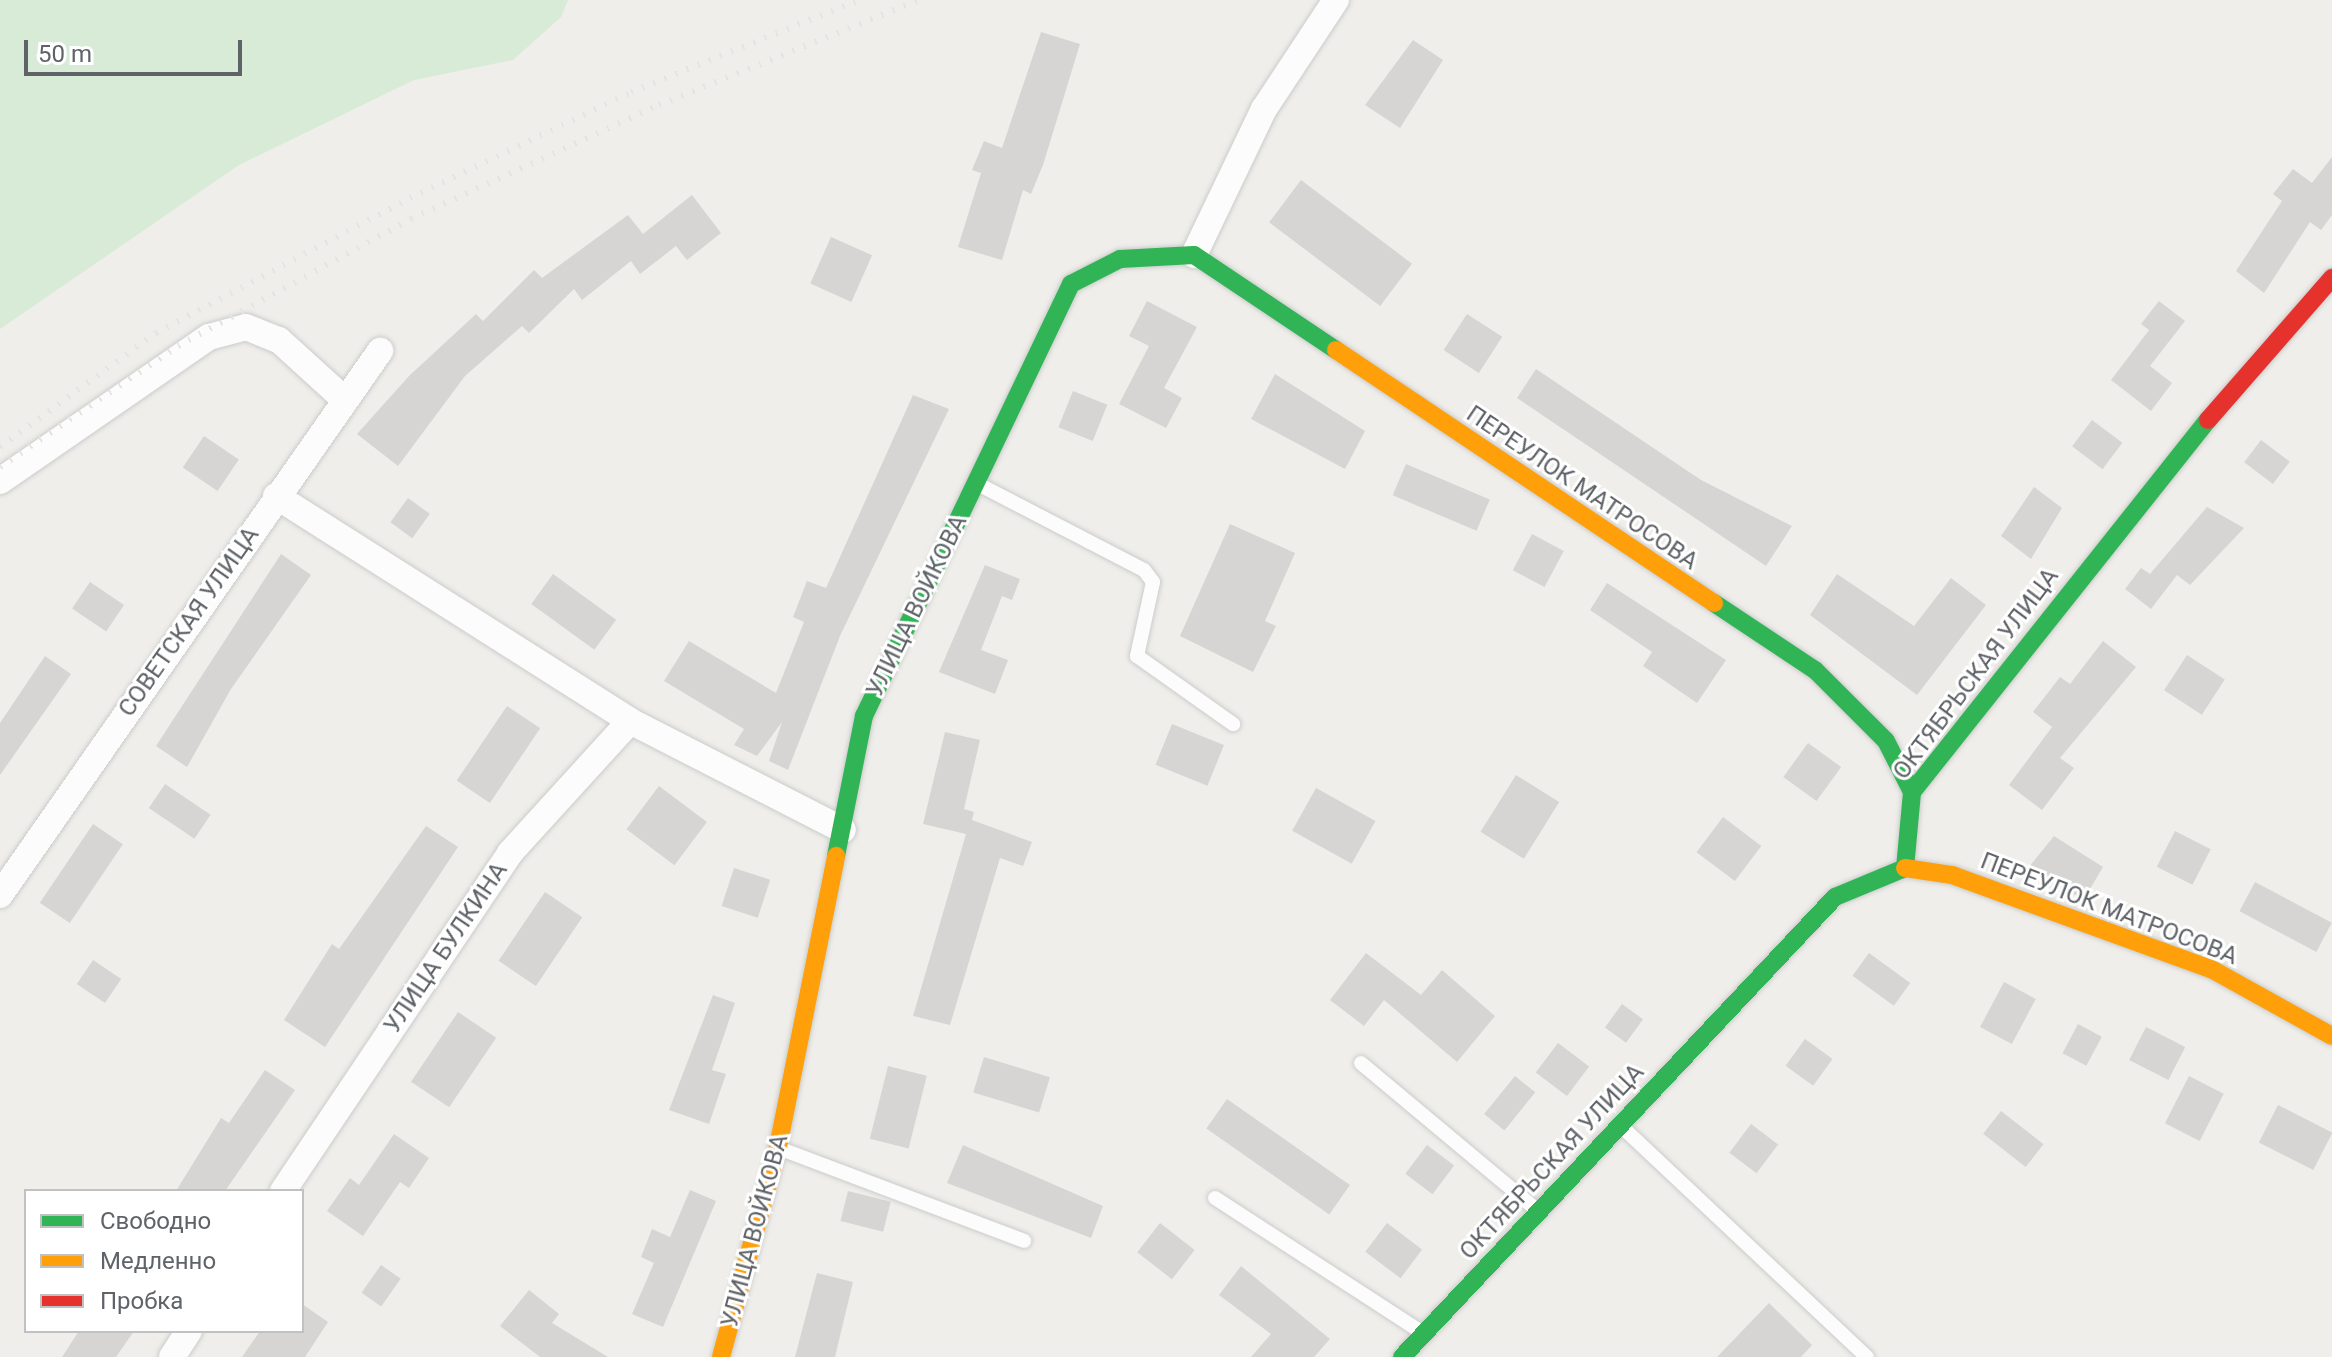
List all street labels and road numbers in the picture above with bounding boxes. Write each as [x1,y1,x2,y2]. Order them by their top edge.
street label: ПЕРЕУЛОК МАТРОСОВА [1461,400,1703,576]
street label: УЛИЦА ВОЙКОВА [861,510,973,702]
street label: СОВЕТСКАЯ УЛИЦА [113,522,265,722]
street label: ОКТЯБРЬСКАЯ УЛИЦА [1887,563,2065,785]
street label: ПЕРЕУЛОК МАТРОСОВА [1976,847,2242,971]
street label: УЛИЦА БУЛКИНА [378,857,514,1039]
street label: ОКТЯБРЬСКАЯ УЛИЦА [1454,1058,1650,1266]
street label: УЛИЦА ВОЙКОВА [715,1131,795,1331]

